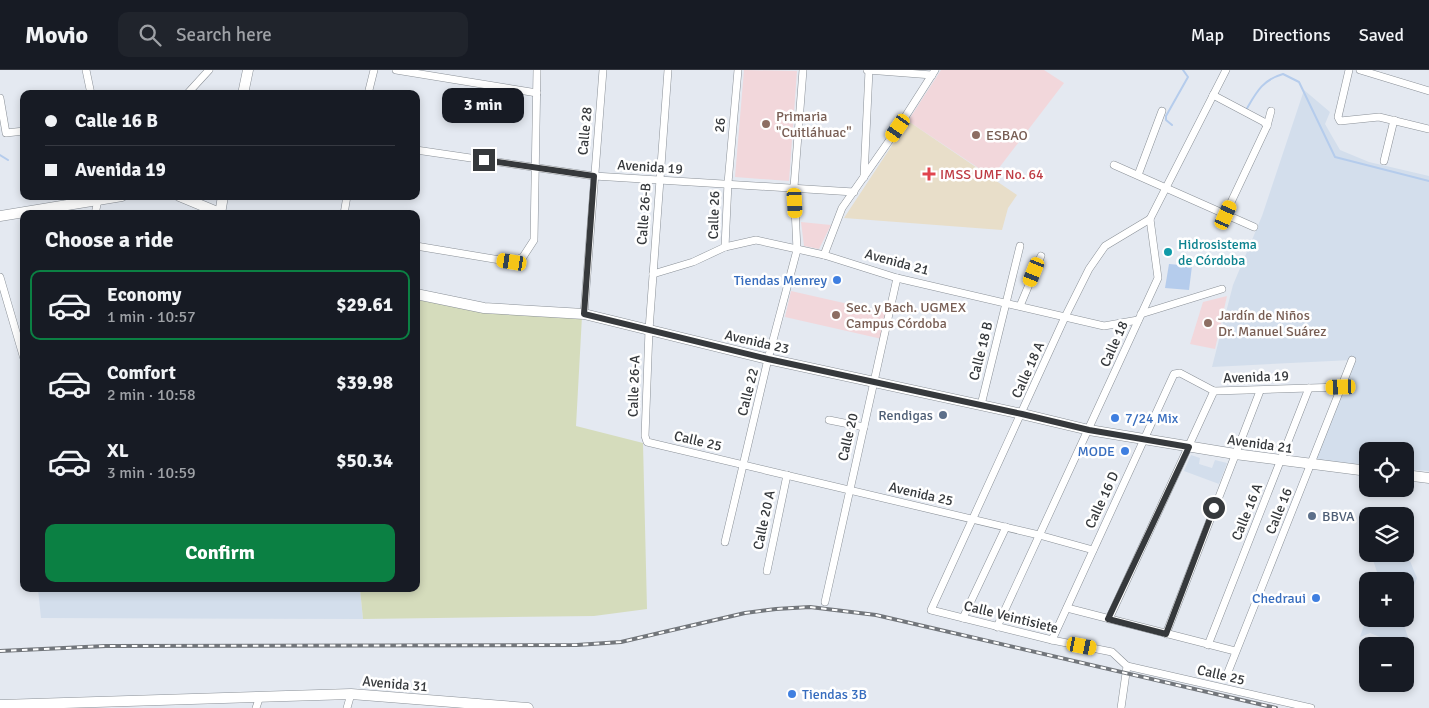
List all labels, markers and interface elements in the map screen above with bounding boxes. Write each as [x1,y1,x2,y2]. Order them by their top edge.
search box [118,12,468,57]
text: Movio [25,20,88,50]
icon: search [136,21,164,49]
text: Search here [176,23,272,47]
text: Map [1191,24,1224,46]
text: Directions [1252,24,1331,46]
text: Saved [1359,24,1404,46]
callout: 3 min [443,88,525,122]
text: 3 min [464,95,502,115]
street label: Calle 28 [574,106,596,156]
place label: Primaria "Cuitláhuac" [776,108,852,141]
text: Calle 16 B [75,109,158,133]
car [883,111,912,145]
street label: 26 [711,117,729,133]
marker: Primaria "Cuitláhuac" [760,118,772,130]
place label: ESBAO [986,127,1028,144]
marker: ESBAO [970,129,982,141]
route end [473,149,495,171]
street label: Avenida 19 [617,156,683,178]
text: Avenida 19 [75,158,166,182]
place label: IMSS UMF No. 64 [940,166,1044,183]
marker: IMSS UMF No. 64 [922,167,936,181]
street label: Calle 26-B [633,182,655,246]
car [786,188,803,218]
street label: Calle 26 [705,190,723,240]
car [1213,198,1238,232]
text: Choose a ride [45,226,173,253]
place label: Hidrosistema de Córdoba [1178,236,1257,269]
street label: Avenida 21 [863,245,931,279]
marker: Hidrosistema de Córdoba [1162,246,1174,258]
car [496,252,527,272]
car [1021,255,1046,289]
place label: Tiendas Menrey [734,272,827,289]
marker: Tiendas Menrey [831,274,843,286]
icon: car [47,283,92,328]
text: Economy [107,283,181,307]
text: $29.61 [336,293,393,317]
place label: Sec. y Bach. UGMEX Campus Córdoba [846,299,966,332]
text: 1 min · 10:57 [107,307,196,327]
place label: Jardín de Niños Dr. Manuel Suárez [1218,307,1327,340]
marker: Sec. y Bach. UGMEX Campus Córdoba [830,309,842,321]
marker: Jardín de Niños Dr. Manuel Suárez [1202,317,1214,329]
street label: Calle 18 [1096,318,1132,370]
street label: Calle 18 B [965,320,997,382]
street label: Avenida 23 [723,326,791,358]
street label: Calle 18 A [1008,339,1048,401]
street label: Calle 26-A [624,354,644,417]
icon: car [47,361,92,406]
text: Comfort [107,361,176,385]
street label: Calle 22 [734,366,762,418]
street label: Avenida 19 [1223,367,1289,387]
text: $39.98 [336,371,393,395]
car [1325,379,1356,395]
text: 2 min · 10:58 [107,385,196,405]
place label: Rendigas [878,407,933,424]
marker: Rendigas [937,409,949,421]
place label: 7/24 Mix [1125,410,1179,427]
street label: Calle 20 [834,411,862,463]
marker: 7/24 Mix [1109,412,1121,424]
street label: Calle 25 [672,427,724,455]
street label: Avenida 21 [1226,431,1294,457]
icon: car [47,439,92,484]
text: XL [107,439,129,463]
map controls [1359,442,1414,692]
button: locate [1359,442,1414,497]
place label: MODE [1077,443,1115,460]
marker: MODE [1119,445,1131,457]
text: $50.34 [336,449,393,473]
text: 3 min · 10:59 [107,463,196,483]
street label: Calle 16 D [1081,469,1123,531]
street label: Avenida 25 [887,478,955,510]
street label: Calle 16 A [1228,480,1266,543]
street label: Calle 16 [1262,485,1296,537]
street label: Calle 20 A [749,488,779,551]
route start [1203,497,1225,519]
button: layers [1359,507,1414,562]
place label: BBVA [1322,508,1355,525]
marker: BBVA [1306,510,1318,522]
button: Confirm [45,524,395,582]
button: + [1359,572,1414,627]
place label: Chedraui [1252,590,1306,607]
marker: Chedraui [1310,592,1322,604]
street label: Calle Veintisiete [962,597,1060,637]
car [1065,636,1098,656]
button: − [1359,637,1414,692]
street label: Calle 25 [1195,661,1247,689]
street label: Avenida 31 [362,673,428,695]
place label: Tiendas 3B [802,686,867,703]
marker: Tiendas 3B [786,688,798,700]

